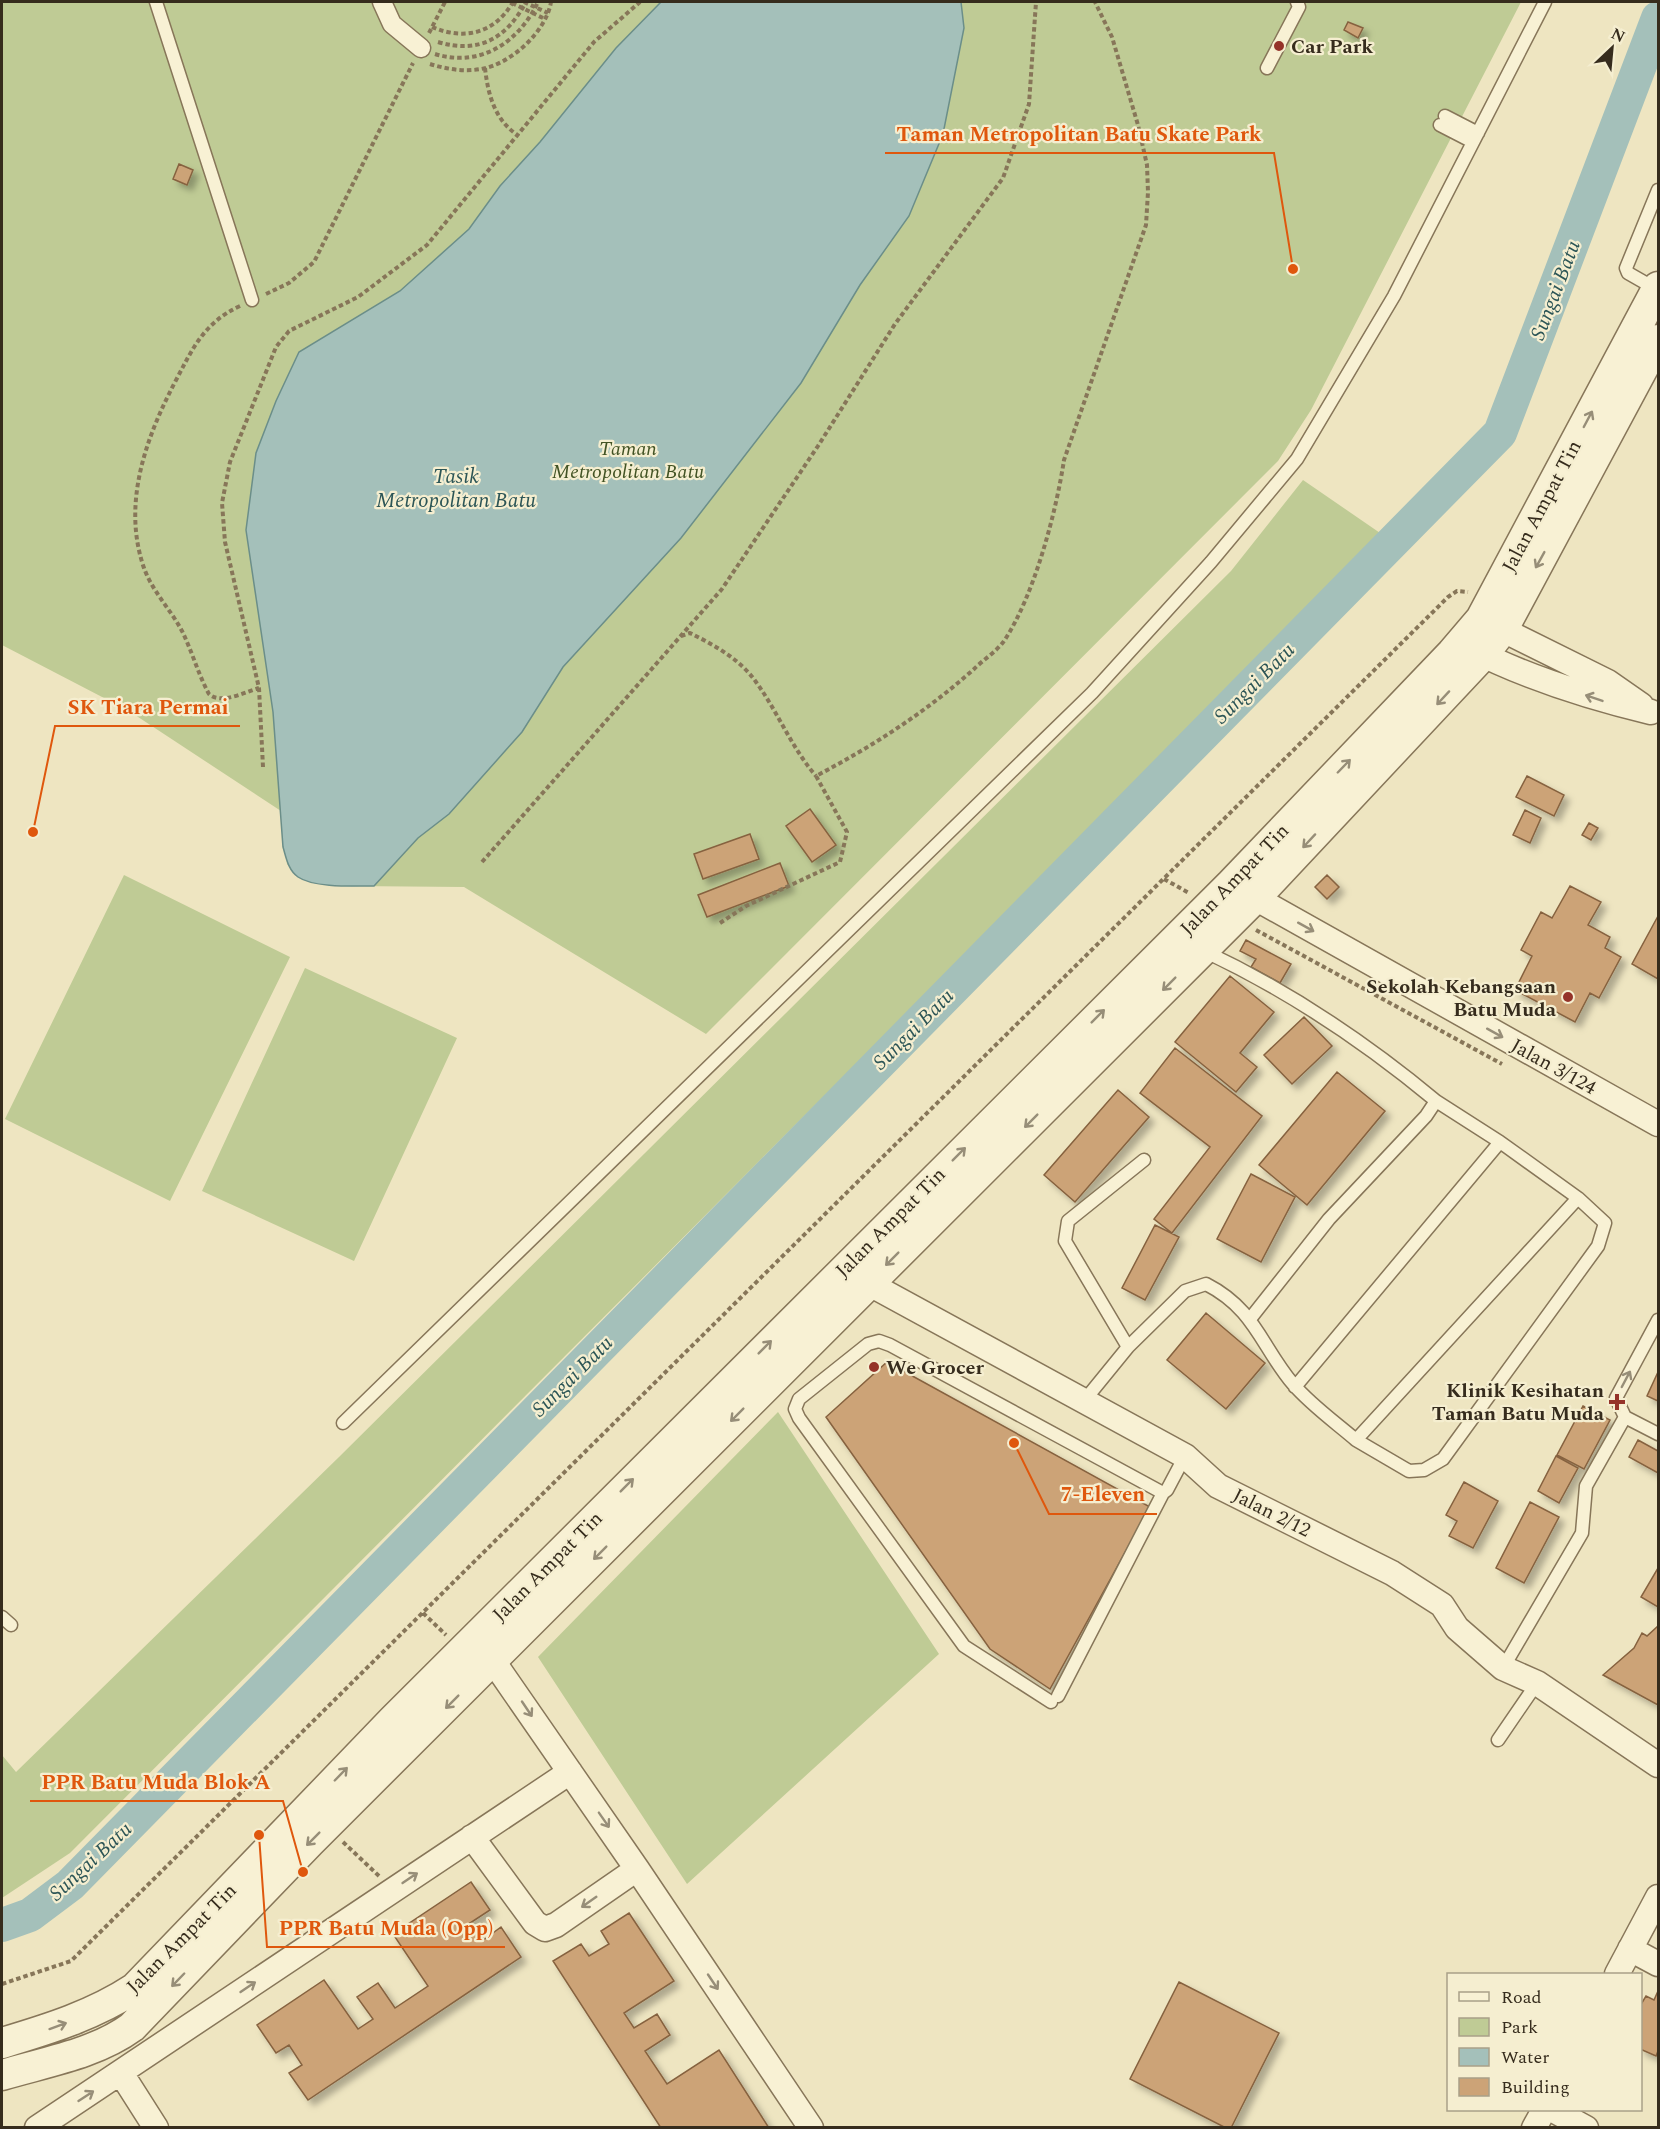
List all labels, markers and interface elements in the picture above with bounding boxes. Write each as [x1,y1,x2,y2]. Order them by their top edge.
north arrow [1582,18,1642,78]
text: N [1607,22,1629,49]
place label: Car Park [1291,32,1373,62]
marker: Car Park [1272,39,1286,53]
callout: Taman Metropolitan Batu Skate Park [885,114,1274,153]
text: Taman Metropolitan Batu Skate Park [896,119,1262,151]
water label: Sungai Batu [1522,236,1590,345]
one-way arrow [1582,411,1594,428]
park label: Taman Metropolitan Batu [552,434,705,487]
street label: Jalan Ampat Tin [1494,435,1589,578]
water label: Tasik Metropolitan Batu [376,461,536,517]
one-way arrow [1534,551,1546,568]
water label: Sungai Batu [1207,636,1303,732]
callout: SK Tiara Permai [55,687,240,726]
one-way arrow [1435,691,1450,706]
one-way arrow [1585,691,1604,702]
text: SK Tiara Permai [67,692,229,724]
one-way arrow [1336,759,1350,774]
street label: Jalan Ampat Tin [1173,817,1296,943]
one-way arrow [1302,833,1317,848]
one-way arrow [1297,921,1314,933]
place label: Sekolah Kebangsaan Batu Muda [1366,972,1557,1025]
one-way arrow [1162,976,1177,991]
water label: Sungai Batu [866,982,962,1078]
marker: Sekolah Kebangsaan Batu Muda [1561,990,1575,1004]
one-way arrow [1090,1009,1105,1024]
one-way arrow [1486,1027,1503,1039]
street label: Jalan 3/124 [1505,1031,1602,1103]
one-way arrow [1023,1114,1038,1129]
one-way arrow [952,1146,967,1161]
street label: Jalan Ampat Tin [828,1160,953,1285]
one-way arrow [885,1251,900,1266]
water label: Sungai Batu [525,1329,621,1425]
one-way arrow [757,1340,772,1355]
place label: We Grocer [886,1353,984,1383]
marker: We Grocer [867,1360,881,1374]
one-way arrow [1621,1371,1632,1389]
place label: Klinik Kesihatan Taman Batu Muda [1432,1376,1605,1429]
marker: Klinik Kesihatan Taman Batu Muda [1608,1393,1626,1411]
one-way arrow [730,1407,744,1422]
callout: 7-Eleven [1049,1475,1157,1514]
one-way arrow [620,1478,635,1493]
text: 7-Eleven [1061,1479,1145,1511]
street label: Jalan 2/12 [1227,1480,1316,1545]
street label: Jalan Ampat Tin [485,1504,610,1629]
one-way arrow [593,1546,607,1561]
one-way arrow [444,1695,459,1710]
one-way arrow [521,1700,533,1717]
callout: PPR Batu Muda Blok A [30,1762,283,1801]
text: PPR Batu Muda Blok A [41,1767,271,1799]
one-way arrow [334,1767,349,1782]
one-way arrow [598,1812,610,1828]
water label: Sungai Batu [42,1814,140,1909]
one-way arrow [305,1832,320,1847]
one-way arrow [401,1872,417,1884]
street label: Jalan Ampat Tin [119,1876,244,2001]
one-way arrow [582,1896,598,1908]
callout: PPR Batu Muda (Opp) [267,1908,505,1947]
text: PPR Batu Muda (Opp) [279,1913,493,1945]
one-way arrow [170,1972,185,1987]
one-way arrow [707,1973,719,1989]
legend [1447,1973,1642,2111]
one-way arrow [239,1981,256,1993]
text: Road [1501,1984,1542,2011]
text: Park [1501,2014,1538,2041]
one-way arrow [48,2020,66,2031]
text: Water [1501,2044,1549,2071]
text: Building [1501,2074,1570,2101]
one-way arrow [77,2089,94,2101]

